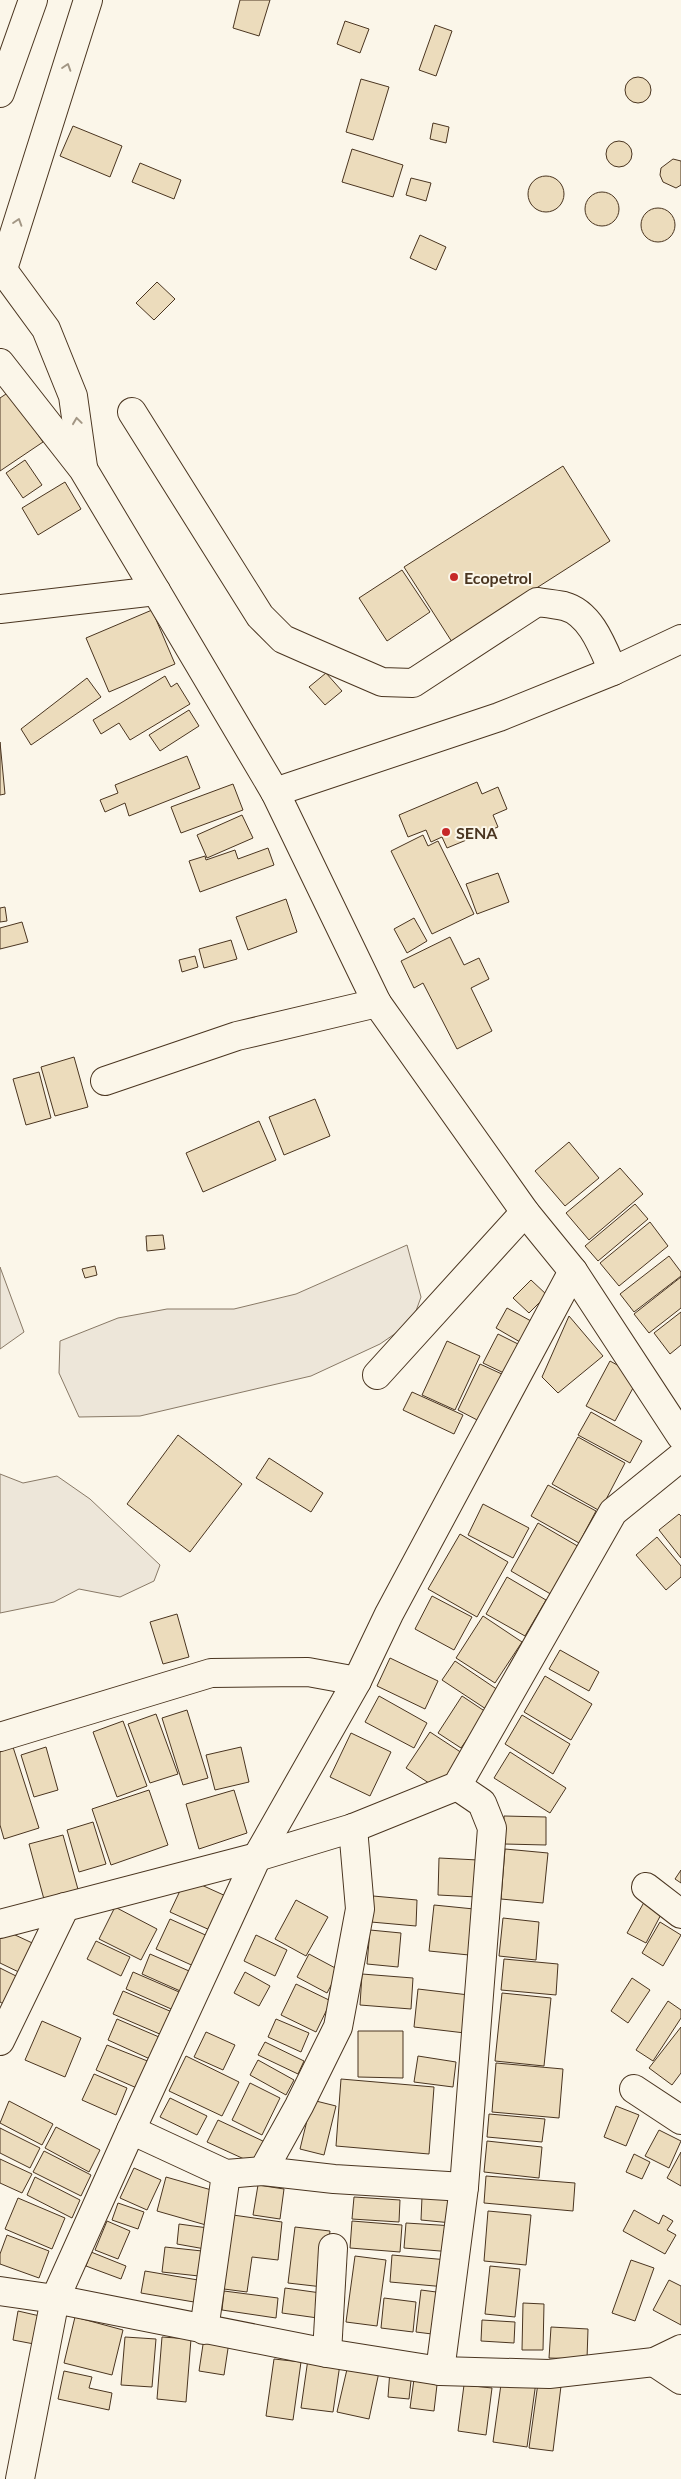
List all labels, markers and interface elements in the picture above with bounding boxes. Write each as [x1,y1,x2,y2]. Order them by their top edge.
one-way arrow [61,64,71,72]
one-way arrow [12,219,22,227]
one-way arrow [72,416,82,425]
place label: Ecopetrol [464,568,532,587]
marker: Ecopetrol [448,571,460,583]
place label: SENA [456,823,498,842]
marker: SENA [440,826,452,838]

